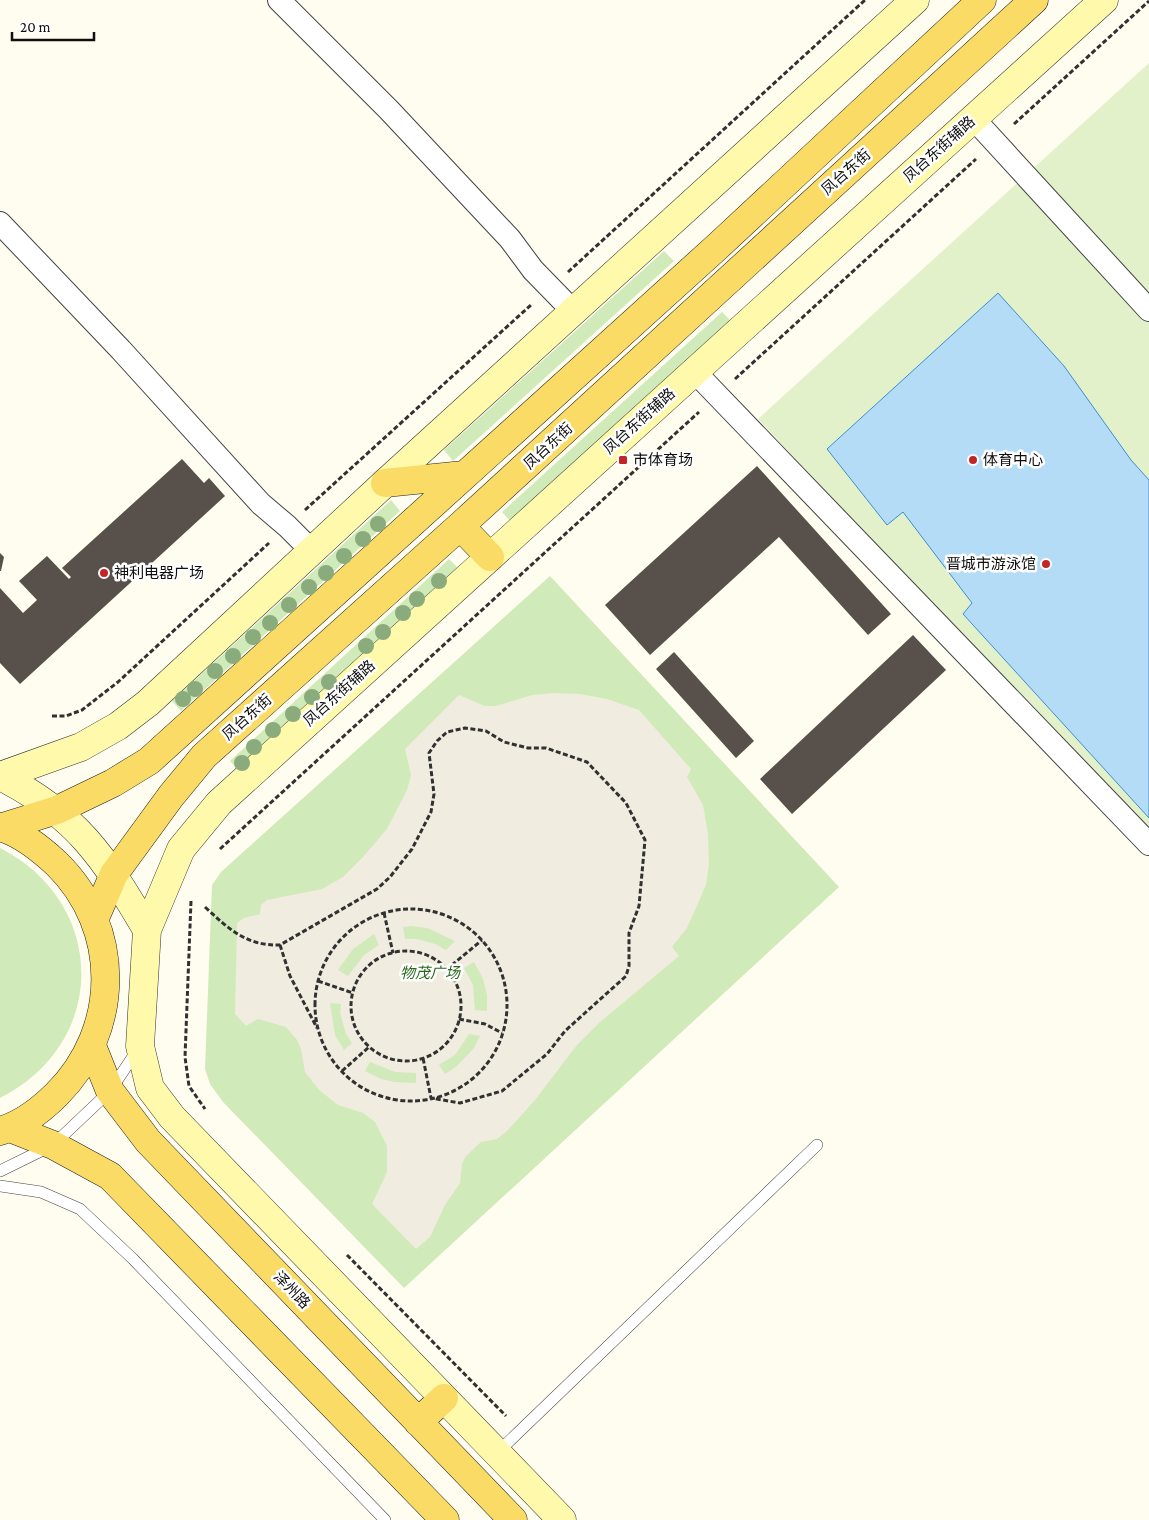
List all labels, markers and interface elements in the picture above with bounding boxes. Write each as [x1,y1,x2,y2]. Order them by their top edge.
scale bar [12,10,95,42]
text: 20 m [20,19,51,35]
street label: 凤台东街辅路 [900,113,978,185]
street label: 凤台东街 [818,146,874,198]
street label: 凤台东街辅路 [600,385,678,457]
street label: 凤台东街 [521,420,575,472]
place label: 市体育场 [633,452,693,468]
place label: 体育中心 [983,452,1043,468]
marker: 市体育场 [617,454,629,466]
marker: 体育中心 [967,454,979,466]
place label: 晋城市游泳馆 [946,556,1036,572]
marker: 晋城市游泳馆 [1040,558,1052,570]
place label: 神利电器广场 [114,565,204,581]
marker: 神利电器广场 [98,567,110,579]
street label: 凤台东街辅路 [300,657,378,729]
street label: 凤台东街 [219,691,275,743]
park label: 物茂广场 [400,965,462,981]
street label: 泽州路 [271,1268,314,1312]

